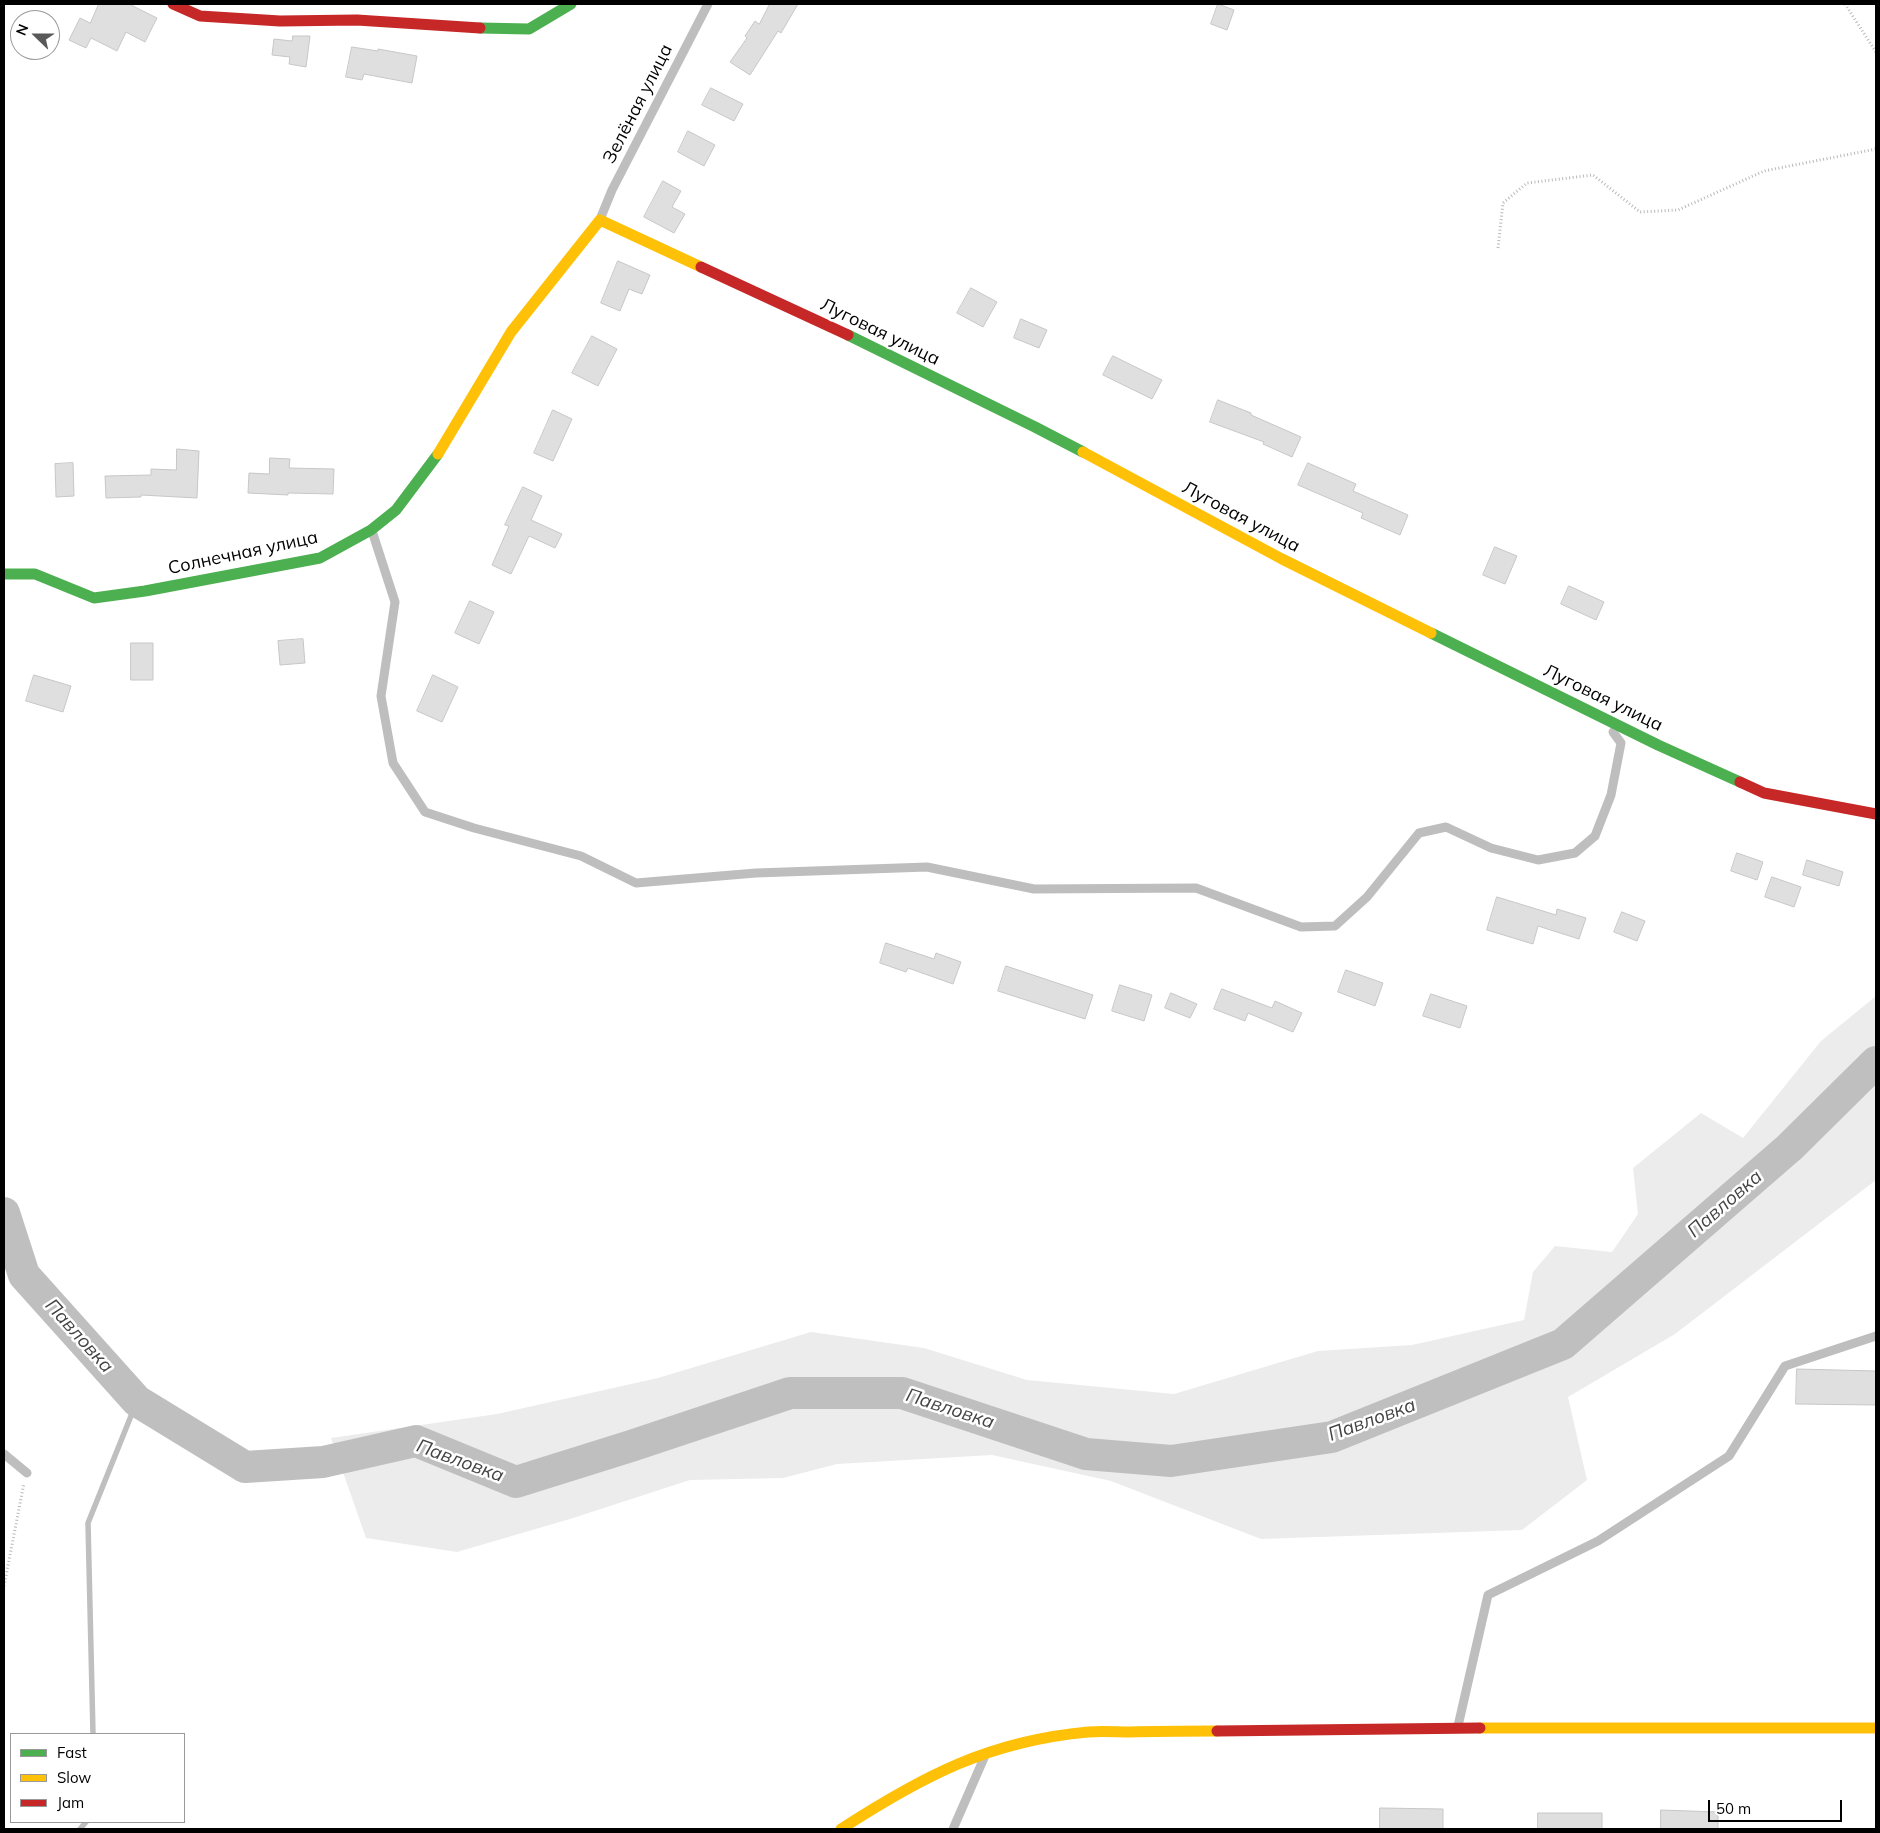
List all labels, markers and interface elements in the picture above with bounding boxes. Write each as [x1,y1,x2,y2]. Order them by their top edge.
north arrow [10,10,60,60]
text: N [12,21,32,38]
street label: Зелёная улица [599,41,677,167]
street label: Луговая улица [817,294,943,370]
street label: Луговая улица [1179,477,1303,557]
street label: Солнечная улица [166,527,320,579]
street label: Луговая улица [1540,660,1666,736]
water label: Павловка [1683,1165,1767,1243]
water label: Павловка [40,1294,118,1378]
water label: Павловка [903,1384,997,1434]
water label: Павловка [1325,1394,1419,1446]
water label: Павловка [413,1435,507,1487]
legend [10,1733,185,1823]
text: Fast [57,1743,87,1762]
text: Slow [57,1768,91,1787]
scale bar [1710,1790,1844,1822]
text: Jam [57,1793,84,1812]
text: 50 m [1716,1799,1751,1818]

